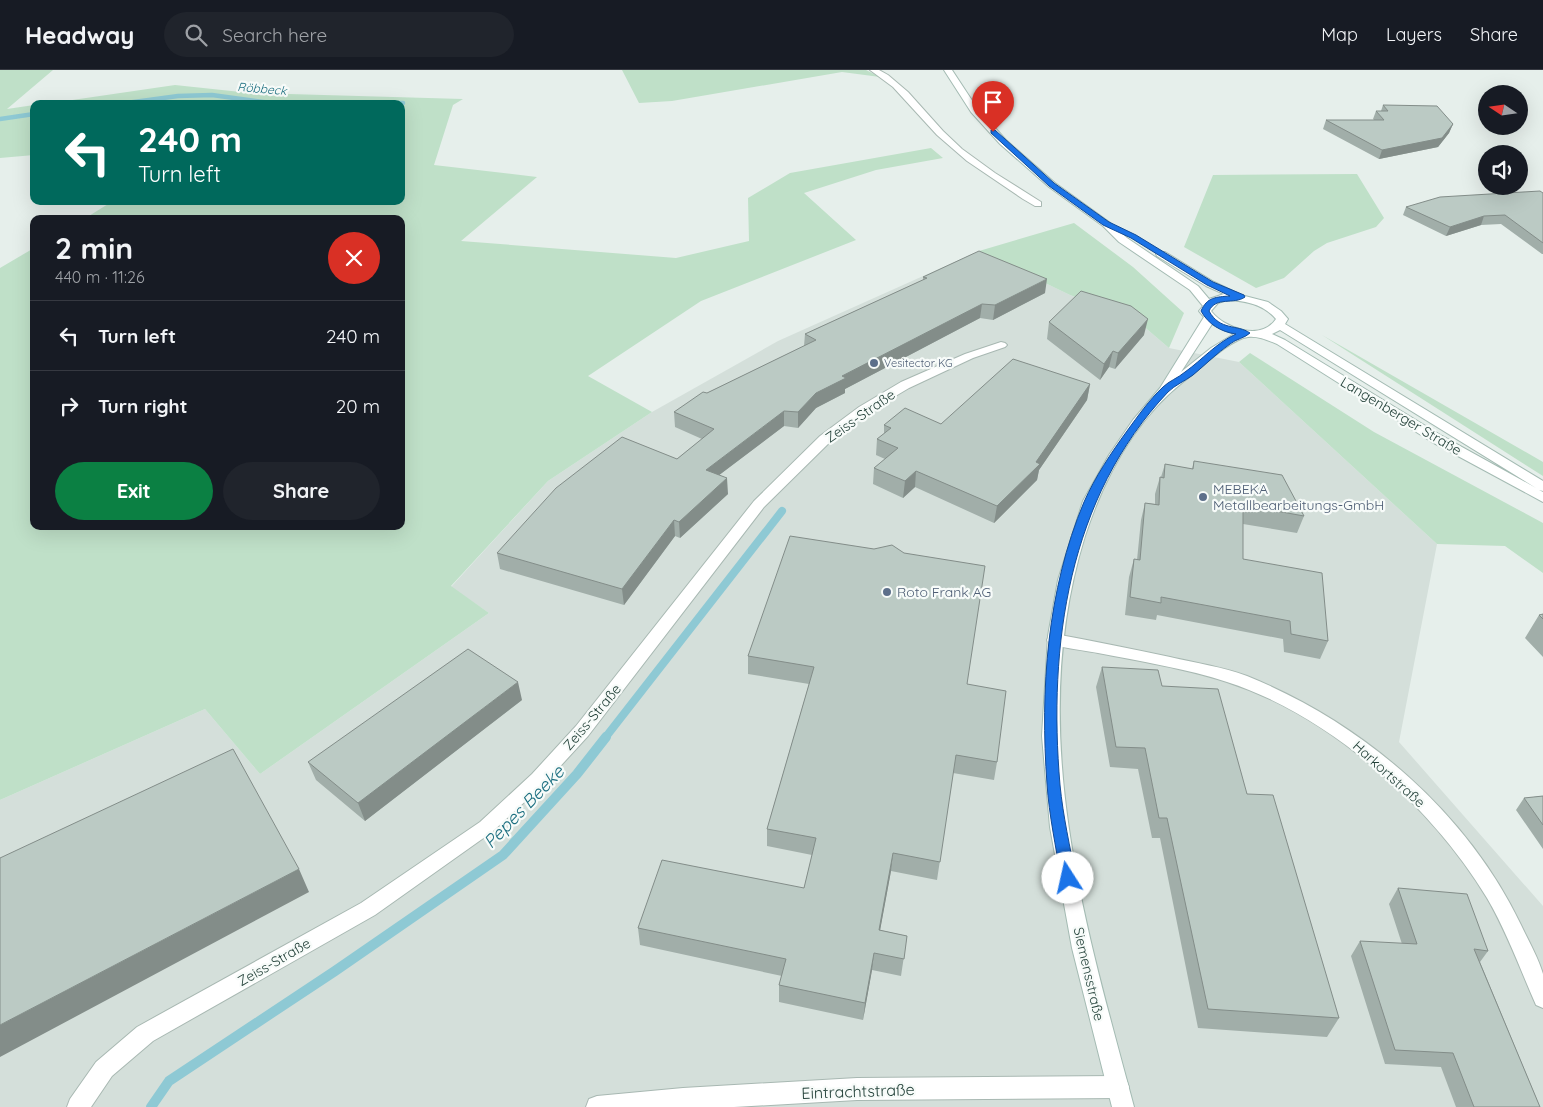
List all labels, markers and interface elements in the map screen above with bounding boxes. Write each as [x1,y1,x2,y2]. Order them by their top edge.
search box [164,12,514,57]
text: Headway [25,20,134,50]
icon: search [182,21,210,49]
text: Search here [222,23,327,47]
text: Map [1321,23,1358,46]
text: Layers [1386,23,1442,46]
text: Share [1470,23,1518,46]
water label: Röbbeck [237,79,289,98]
pin [972,81,1014,132]
north arrow [1478,85,1528,135]
map controls [1478,85,1528,195]
icon: arrive [979,88,1007,116]
text: 240 m [138,117,242,161]
icon: left [55,120,120,185]
button: sound [1478,145,1528,195]
text: Turn left [138,160,221,188]
text: 2 min [55,229,133,267]
button: close [328,232,380,284]
text: 440 m · 11:26 [55,267,145,287]
icon: left [55,322,83,350]
text: Turn left [98,324,176,348]
text: 240 m [326,324,380,348]
place label: Vesitector KG [884,356,953,370]
marker: Vesitector KG [868,357,880,369]
street label: Langenberger Straße [1337,373,1465,459]
street label: Zeiss-Straße [822,385,898,447]
icon: right [55,392,83,420]
text: Turn right [98,394,187,418]
text: 20 m [336,394,380,418]
button: Exit [55,462,213,520]
button: Share [223,462,380,520]
place label: MEBEKA Metallbearbeitungs-GmbH [1213,480,1384,514]
marker: MEBEKA Metallbearbeitungs-GmbH [1197,491,1209,503]
place label: Roto Frank AG [897,583,991,601]
marker: Roto Frank AG [881,586,893,598]
street label: Zeiss-Straße [559,680,625,754]
street label: Harkortstraße [1349,737,1429,811]
water label: Pepes Beeke [478,760,570,853]
position arrow [1041,851,1093,903]
street label: Siemensstraße [1069,925,1109,1023]
street label: Zeiss-Straße [234,934,314,990]
street label: Eintrachtstraße [801,1079,915,1103]

